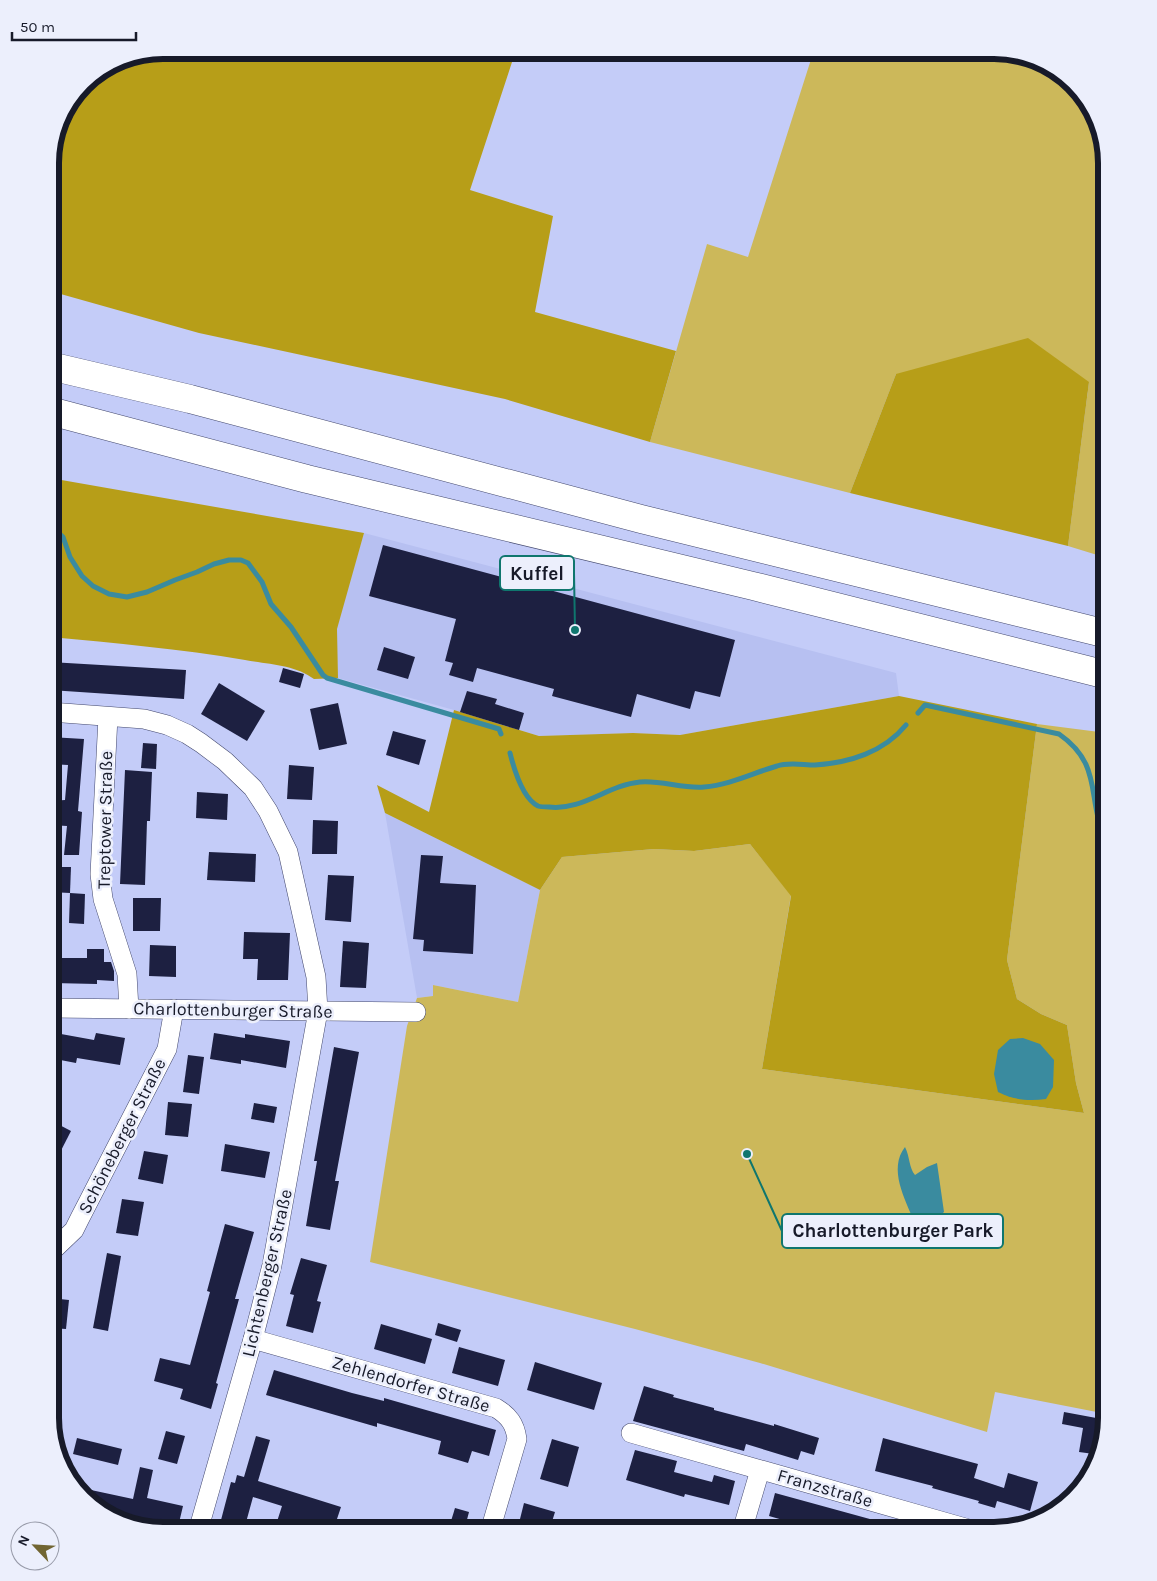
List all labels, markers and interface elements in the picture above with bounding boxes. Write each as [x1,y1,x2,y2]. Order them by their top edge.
scale bar [12,10,136,42]
text: 50 m [20,18,55,36]
callout: Kuffel [500,556,574,590]
text: Kuffel [510,563,564,585]
street label: Treptower Straße [93,751,117,889]
street label: Charlottenburger Straße [133,997,333,1023]
street label: Schöneberger Straße [73,1055,171,1217]
street label: Lichtenberger Straße [237,1187,297,1359]
callout: Charlottenburger Park [782,1214,1003,1248]
text: Charlottenburger Park [792,1220,994,1242]
street label: Zehlendorfer Straße [329,1351,493,1417]
street label: Franzstraße [775,1464,875,1512]
north arrow [10,1521,60,1571]
text: N [14,1533,33,1549]

